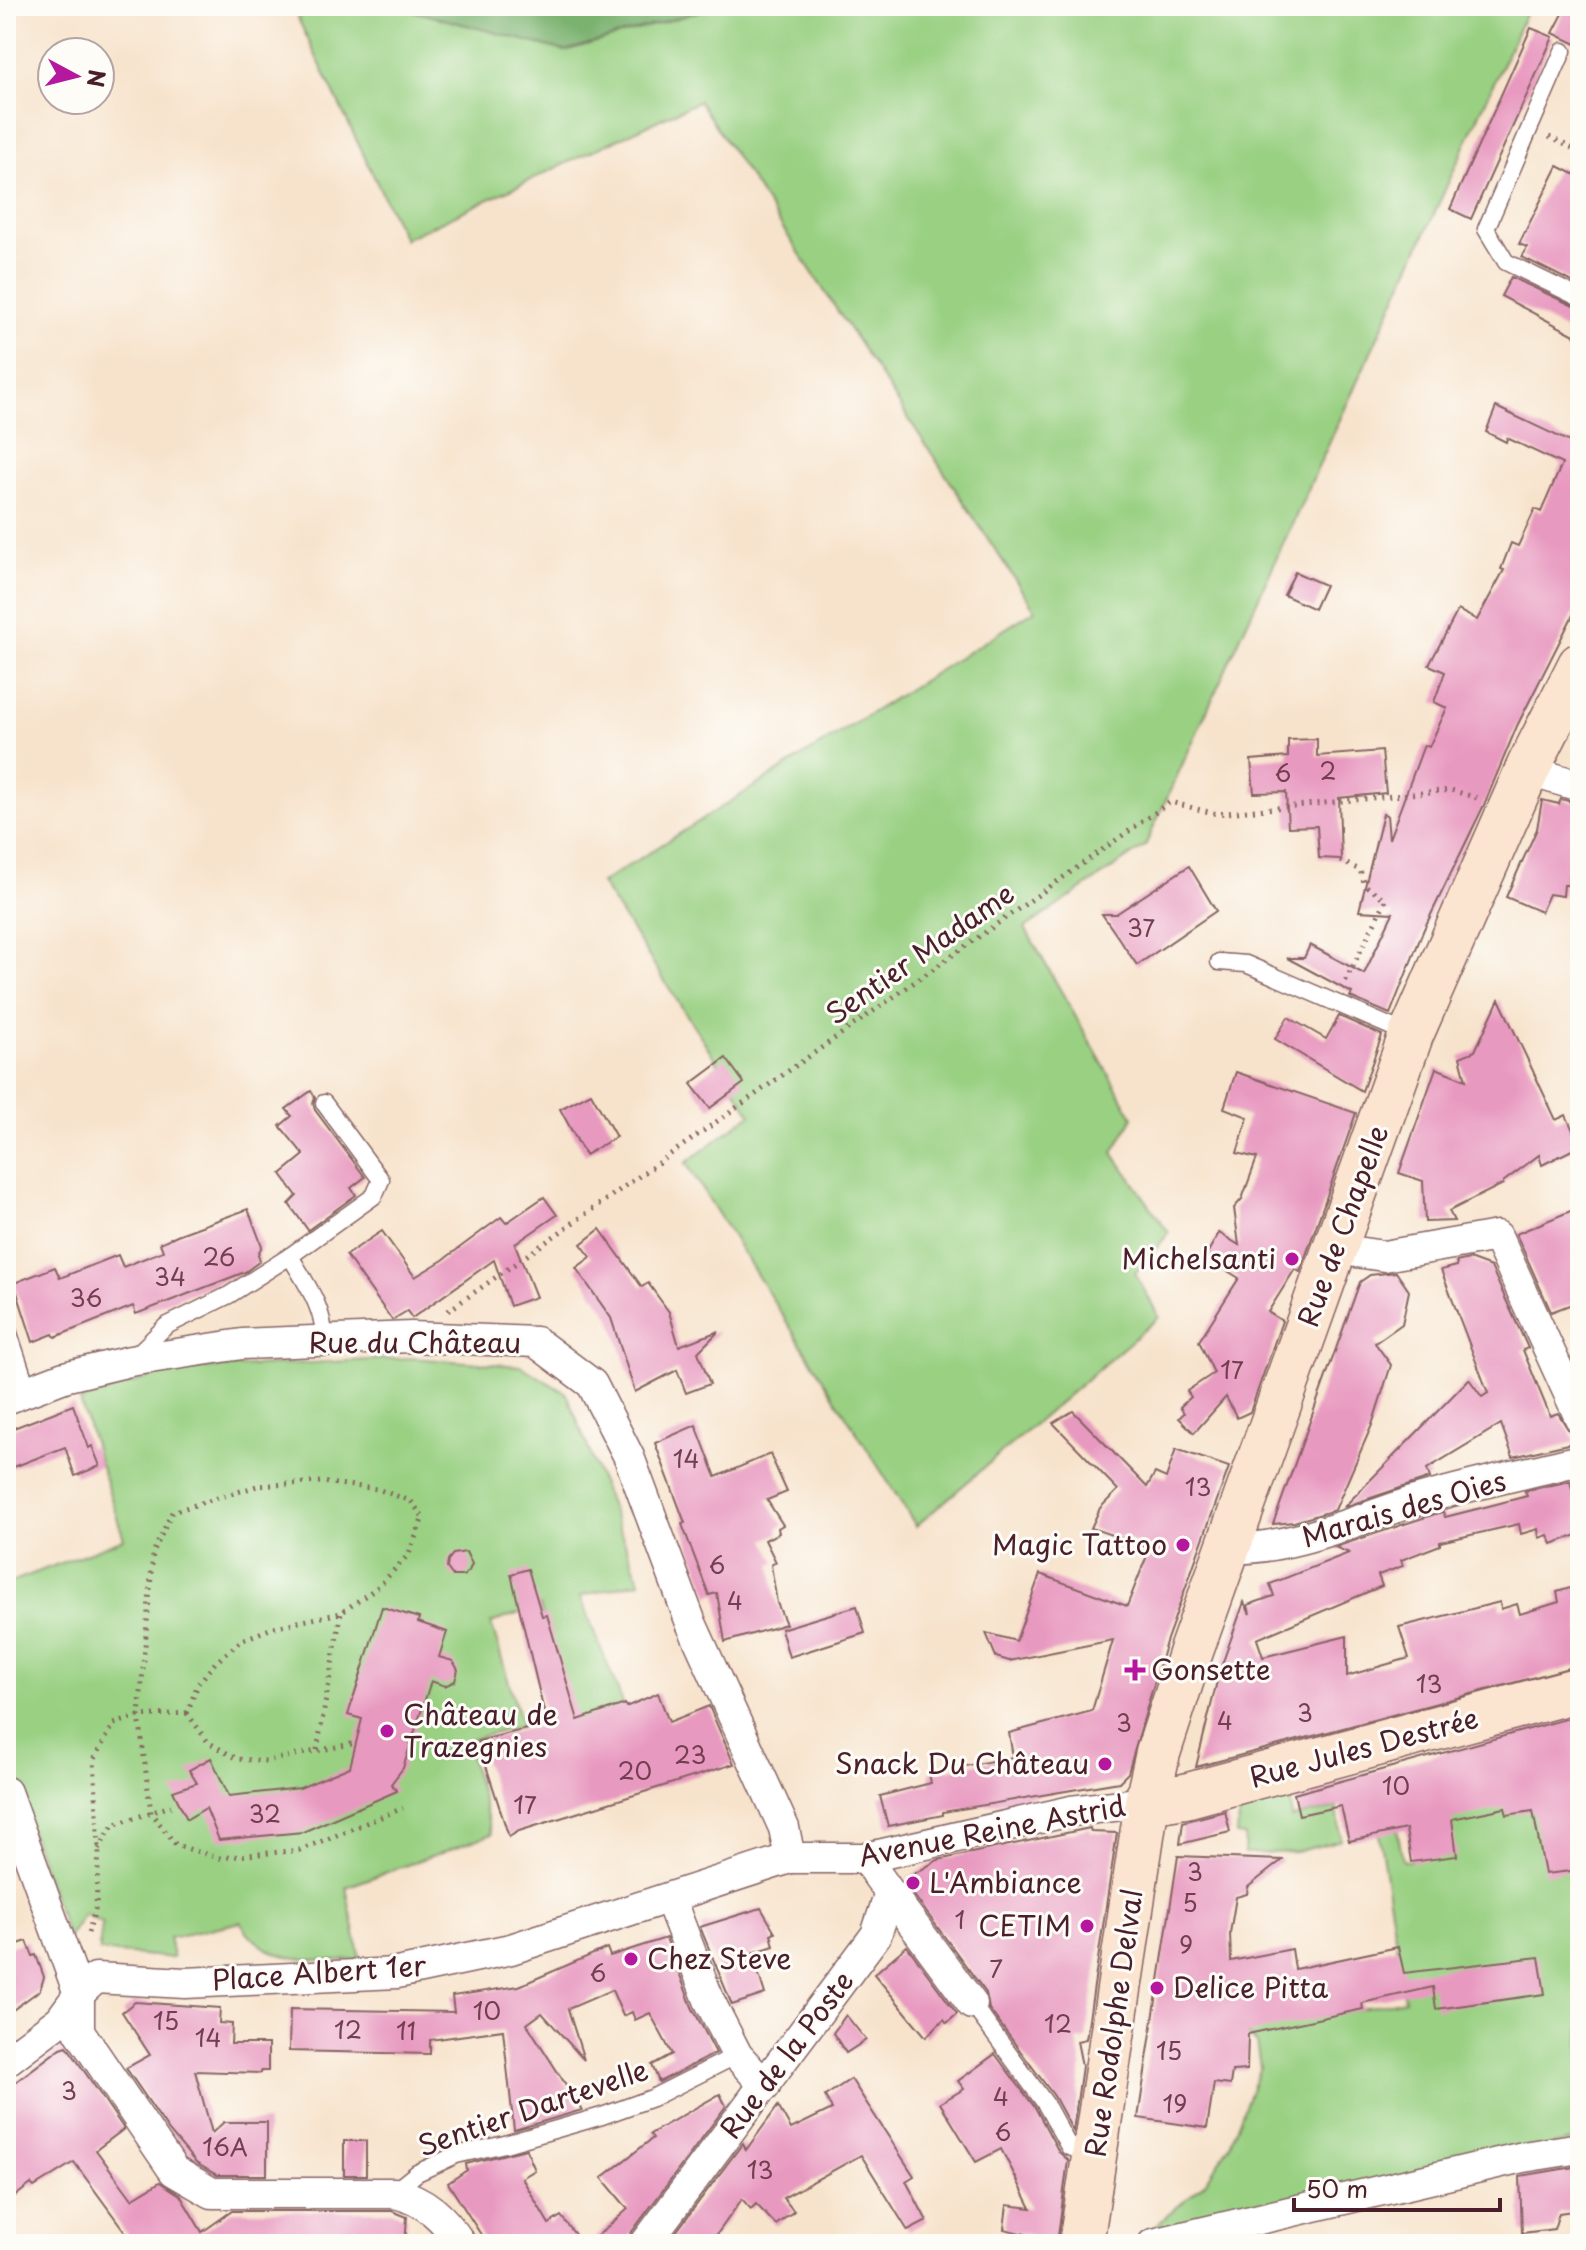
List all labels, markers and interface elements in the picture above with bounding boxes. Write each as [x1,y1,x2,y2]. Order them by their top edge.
north arrow [36,36,116,116]
text: N [80,68,115,89]
house number: 2 [1320,752,1337,788]
house number: 6 [1275,754,1291,790]
street label: Sentier Madame [816,872,1022,1034]
house number: 37 [1127,909,1155,945]
street label: Rue de Chapelle [1285,1119,1398,1332]
place label: Michelsanti [1122,1236,1276,1279]
house number: 26 [203,1238,235,1274]
marker: Michelsanti [1283,1250,1301,1268]
house number: 34 [154,1258,186,1294]
house number: 36 [70,1279,102,1315]
street label: Rue du Château [309,1320,521,1363]
house number: 17 [1220,1351,1244,1387]
house number: 14 [673,1440,699,1476]
street label: Marais des Oies [1296,1458,1511,1557]
house number: 13 [1185,1468,1211,1504]
place label: Magic Tattoo [992,1522,1167,1565]
marker: Magic Tattoo [1174,1536,1192,1554]
house number: 6 [709,1546,725,1582]
house number: 4 [727,1582,743,1618]
place label: Gonsette [1151,1647,1271,1690]
marker: Gonsette [1126,1661,1144,1679]
house number: 13 [1416,1665,1442,1701]
place label: Château de Trazegnies [403,1692,558,1767]
house number: 3 [1297,1694,1313,1730]
street label: Rue Jules Destrée [1244,1695,1483,1798]
house number: 4 [1217,1702,1233,1738]
house number: 3 [1116,1704,1132,1740]
marker: Château de Trazegnies [378,1722,396,1740]
house number: 23 [674,1736,706,1772]
place label: Snack Du Château [835,1741,1089,1784]
house number: 20 [618,1752,652,1788]
marker: Snack Du Château [1096,1755,1114,1773]
house number: 10 [1382,1767,1410,1803]
street label: Avenue Reine Astrid [855,1783,1129,1876]
house number: 17 [513,1786,537,1822]
house number: 32 [249,1795,281,1831]
house number: 3 [1187,1853,1203,1889]
place label: L'Ambiance [929,1860,1082,1903]
marker: L'Ambiance [904,1874,922,1892]
house number: 5 [1182,1884,1198,1920]
street label: Rue Rodolphe Delval [1072,1886,1153,2160]
house number: 1 [955,1901,965,1937]
place label: CETIM [978,1903,1071,1946]
marker: CETIM [1078,1917,1096,1935]
house number: 9 [1179,1926,1193,1962]
place label: Chez Steve [647,1936,792,1979]
street label: Place Albert 1er [210,1943,427,2000]
marker: Chez Steve [622,1950,640,1968]
house number: 7 [989,1950,1003,1986]
house number: 6 [590,1954,606,1990]
street label: Rue de la Poste [708,1961,863,2147]
place label: Delice Pitta [1173,1965,1329,2008]
marker: Delice Pitta [1148,1979,1166,1997]
house number: 10 [473,1992,501,2028]
house number: 15 [153,2002,179,2038]
house number: 12 [1044,2005,1072,2041]
house number: 12 [334,2011,362,2047]
house number: 11 [396,2012,416,2048]
house number: 14 [195,2019,221,2055]
house number: 15 [1156,2032,1182,2068]
street label: Sentier Dartevelle [411,2047,654,2166]
house number: 3 [61,2072,77,2108]
house number: 4 [993,2078,1009,2114]
house number: 19 [1163,2085,1187,2121]
house number: 6 [995,2113,1011,2149]
house number: 16A [202,2128,248,2164]
house number: 13 [747,2151,773,2187]
scale bar [1294,2162,1500,2212]
text: 50 m [1306,2170,1368,2206]

